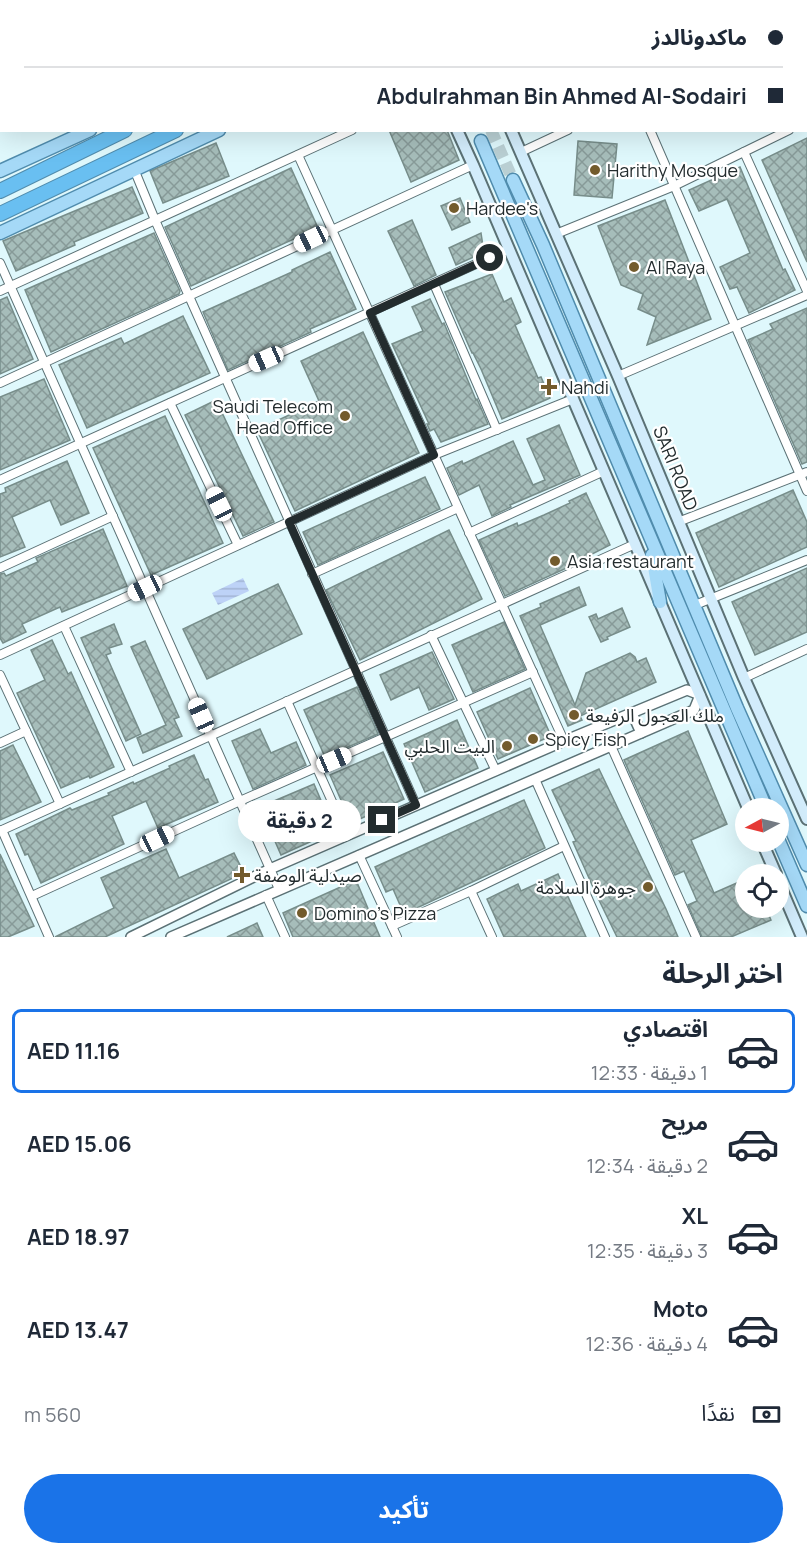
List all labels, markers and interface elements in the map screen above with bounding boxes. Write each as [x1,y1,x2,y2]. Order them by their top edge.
text: ماكدونالدز [652,22,747,52]
text: Abdulrahman Bin Ahmed Al-Sodairi [377,81,747,111]
place label: Harithy Mosque [607,158,738,182]
marker: Harithy Mosque [588,163,602,177]
place label: Hardee's [466,196,538,220]
marker: Hardee's [447,201,461,215]
car [291,223,331,255]
route start [476,244,503,271]
place label: Al Raya [646,255,705,279]
marker: Al Raya [627,260,641,274]
car [246,343,286,375]
place label: Nahdi [561,375,609,399]
marker: Nahdi [542,380,556,394]
place label: Saudi Telecom Head Office [213,394,333,439]
marker: Saudi Telecom Head Office [338,409,352,423]
street label: SARI ROAD [648,422,704,514]
car [203,484,235,524]
place label: Asia restaurant [567,549,694,573]
marker: Asia restaurant [548,554,562,568]
car [125,572,165,604]
car [185,695,217,735]
place label: ملك العجول الرفيعة [586,703,724,727]
marker: ملك العجول الرفيعة [567,708,581,722]
place label: Spicy Fish [545,727,627,751]
marker: Spicy Fish [526,732,540,746]
place label: البيت الحلبي [405,734,495,760]
marker: البيت الحلبي [500,739,514,753]
car [314,745,354,775]
north arrow [735,798,789,852]
map controls [735,798,789,918]
callout: 2 دقيقة [238,799,361,841]
route end [368,806,395,833]
text: 2 دقيقة [266,807,333,834]
car [137,823,177,855]
place label: صيدلية الوصفة [254,863,362,887]
button: locate [735,864,789,918]
marker: صيدلية الوصفة [235,868,249,882]
place label: جوهرة السلامة [536,875,636,899]
marker: جوهرة السلامة [641,880,655,894]
place label: Domino's Pizza [314,901,436,925]
marker: Domino's Pizza [295,906,309,920]
text: اختر الرحلة [662,954,783,991]
text: اقتصادي [623,1014,708,1044]
icon: car [726,1024,780,1078]
text: AED 11.16 [27,1036,120,1066]
text: 1 دقيقة · 12:33 [591,1059,708,1086]
text: مريح [662,1107,708,1137]
icon: car [726,1117,780,1171]
text: AED 15.06 [27,1129,132,1159]
text: 2 دقيقة · 12:34 [586,1152,708,1179]
text: XL [682,1201,708,1231]
icon: car [726,1210,780,1264]
text: AED 18.97 [27,1222,130,1252]
text: 3 دقيقة · 12:35 [587,1237,708,1264]
text: Moto [653,1294,708,1324]
icon: car [726,1303,780,1357]
text: AED 13.47 [27,1315,129,1345]
text: 4 دقيقة · 12:36 [585,1330,708,1357]
text: نقدًا [701,1398,735,1428]
icon: cash [750,1398,783,1431]
text: 560 m [24,1401,81,1428]
button: تأكيد [24,1474,783,1543]

